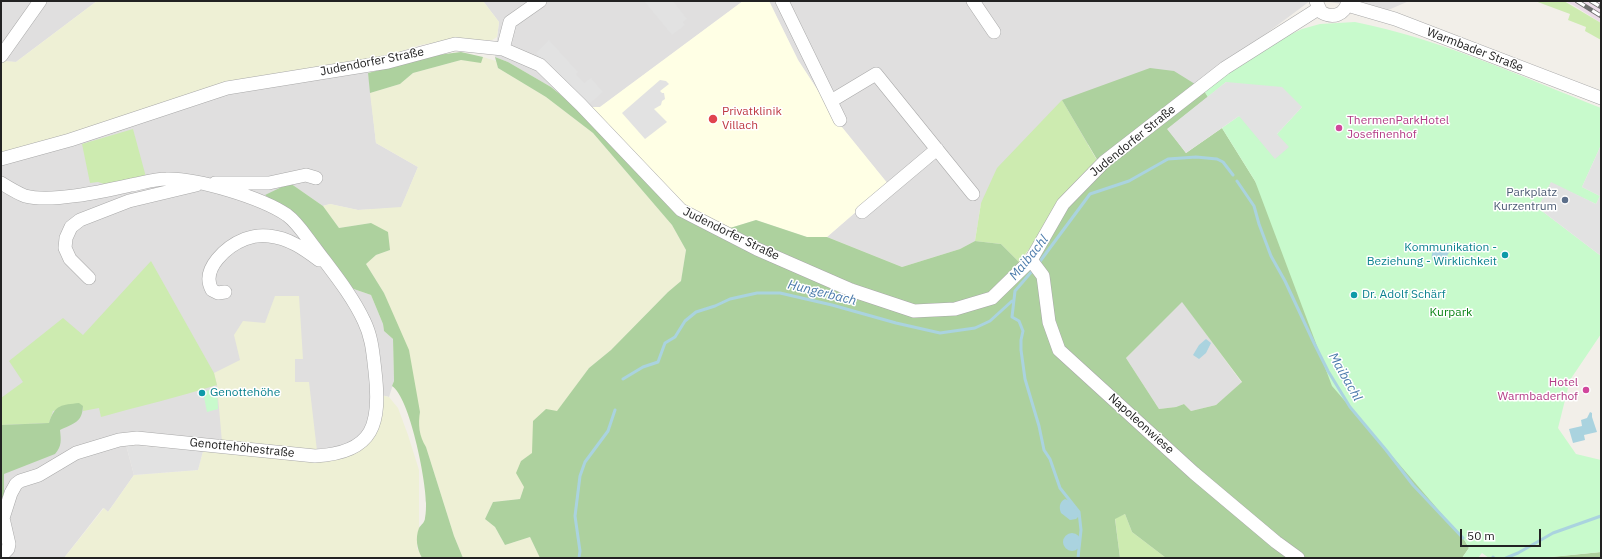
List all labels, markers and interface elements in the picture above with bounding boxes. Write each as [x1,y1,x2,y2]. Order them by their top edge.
street label: Warmbader Straße [1425,25,1525,75]
street label: Judendorfer Straße [319,45,425,79]
street label: Judendorfer Straße [1088,102,1178,180]
place label: Privatklinik Villach [722,105,782,133]
marker: Privatklinik Villach [707,113,719,125]
place label: ThermenParkHotel Josefinenhof [1347,114,1449,142]
marker: ThermenParkHotel Josefinenhof [1334,123,1344,133]
place label: Parkplatz Kurzentrum [1494,186,1557,214]
marker: Parkplatz Kurzentrum [1560,195,1570,205]
street label: Judendorfer Straße [681,204,781,264]
water label: Maibachl [1006,232,1052,284]
place label: Kommunikation - Beziehung - Wirklichkeit [1367,241,1497,269]
marker: Kommunikation - Beziehung - Wirklichkeit [1500,250,1510,260]
water label: Hungerbach [786,277,858,309]
place label: Dr. Adolf Schärf [1362,288,1446,302]
marker: Dr. Adolf Schärf [1349,290,1359,300]
park label: Kurpark [1430,306,1472,320]
water label: Maibachl [1325,350,1365,404]
place label: Hotel Warmbaderhof [1497,376,1578,404]
marker: Hotel Warmbaderhof [1581,385,1591,395]
place label: Genottehöhe [210,386,280,400]
marker: Genottehöhe [197,388,207,398]
street label: Napoleonwiese [1105,391,1177,457]
street label: Genottehöhestraße [189,435,295,461]
scale bar [1462,521,1543,547]
text: 50 m [1467,528,1495,543]

